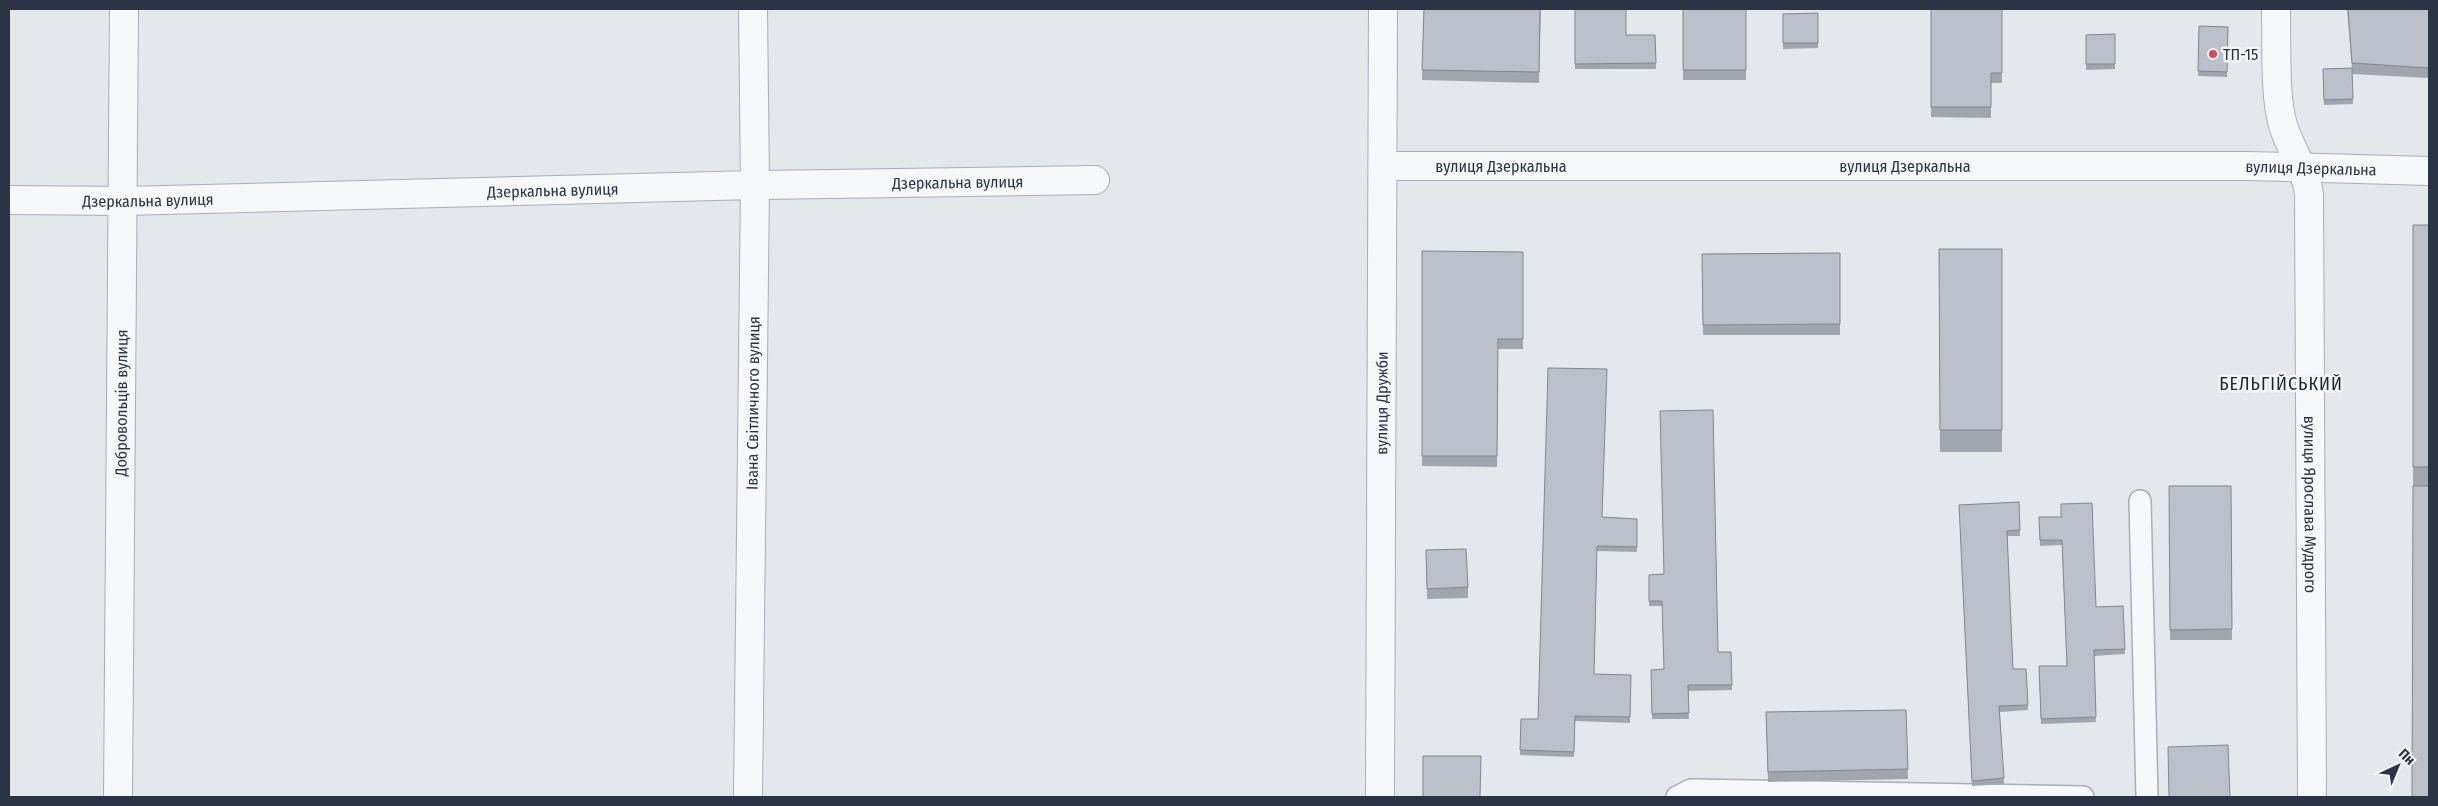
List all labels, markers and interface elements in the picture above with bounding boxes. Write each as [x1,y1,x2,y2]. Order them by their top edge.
place label: ТП-15 [2223,45,2258,64]
marker: ТП-15 [2207,48,2219,60]
street label: вулиця Дзеркальна [1435,157,1567,176]
street label: вулиця Дзеркальна [1839,157,1971,176]
street label: вулиця Дзеркальна [2245,157,2377,180]
street label: Дзеркальна вулиця [891,172,1024,193]
street label: Дзеркальна вулиця [486,179,619,202]
street label: Дзеркальна вулиця [81,190,214,211]
street label: Івана Світличного вулиця [743,316,763,490]
street label: Добровольців вулиця [111,330,132,478]
street label: вулиця Дружби [1372,351,1392,455]
district label: БЕЛЬГІЙСЬКИЙ [2219,373,2343,395]
street label: вулиця Ярослава Мудрого [2300,416,2320,593]
north arrow [2373,741,2423,791]
text: Пн [2395,745,2418,769]

